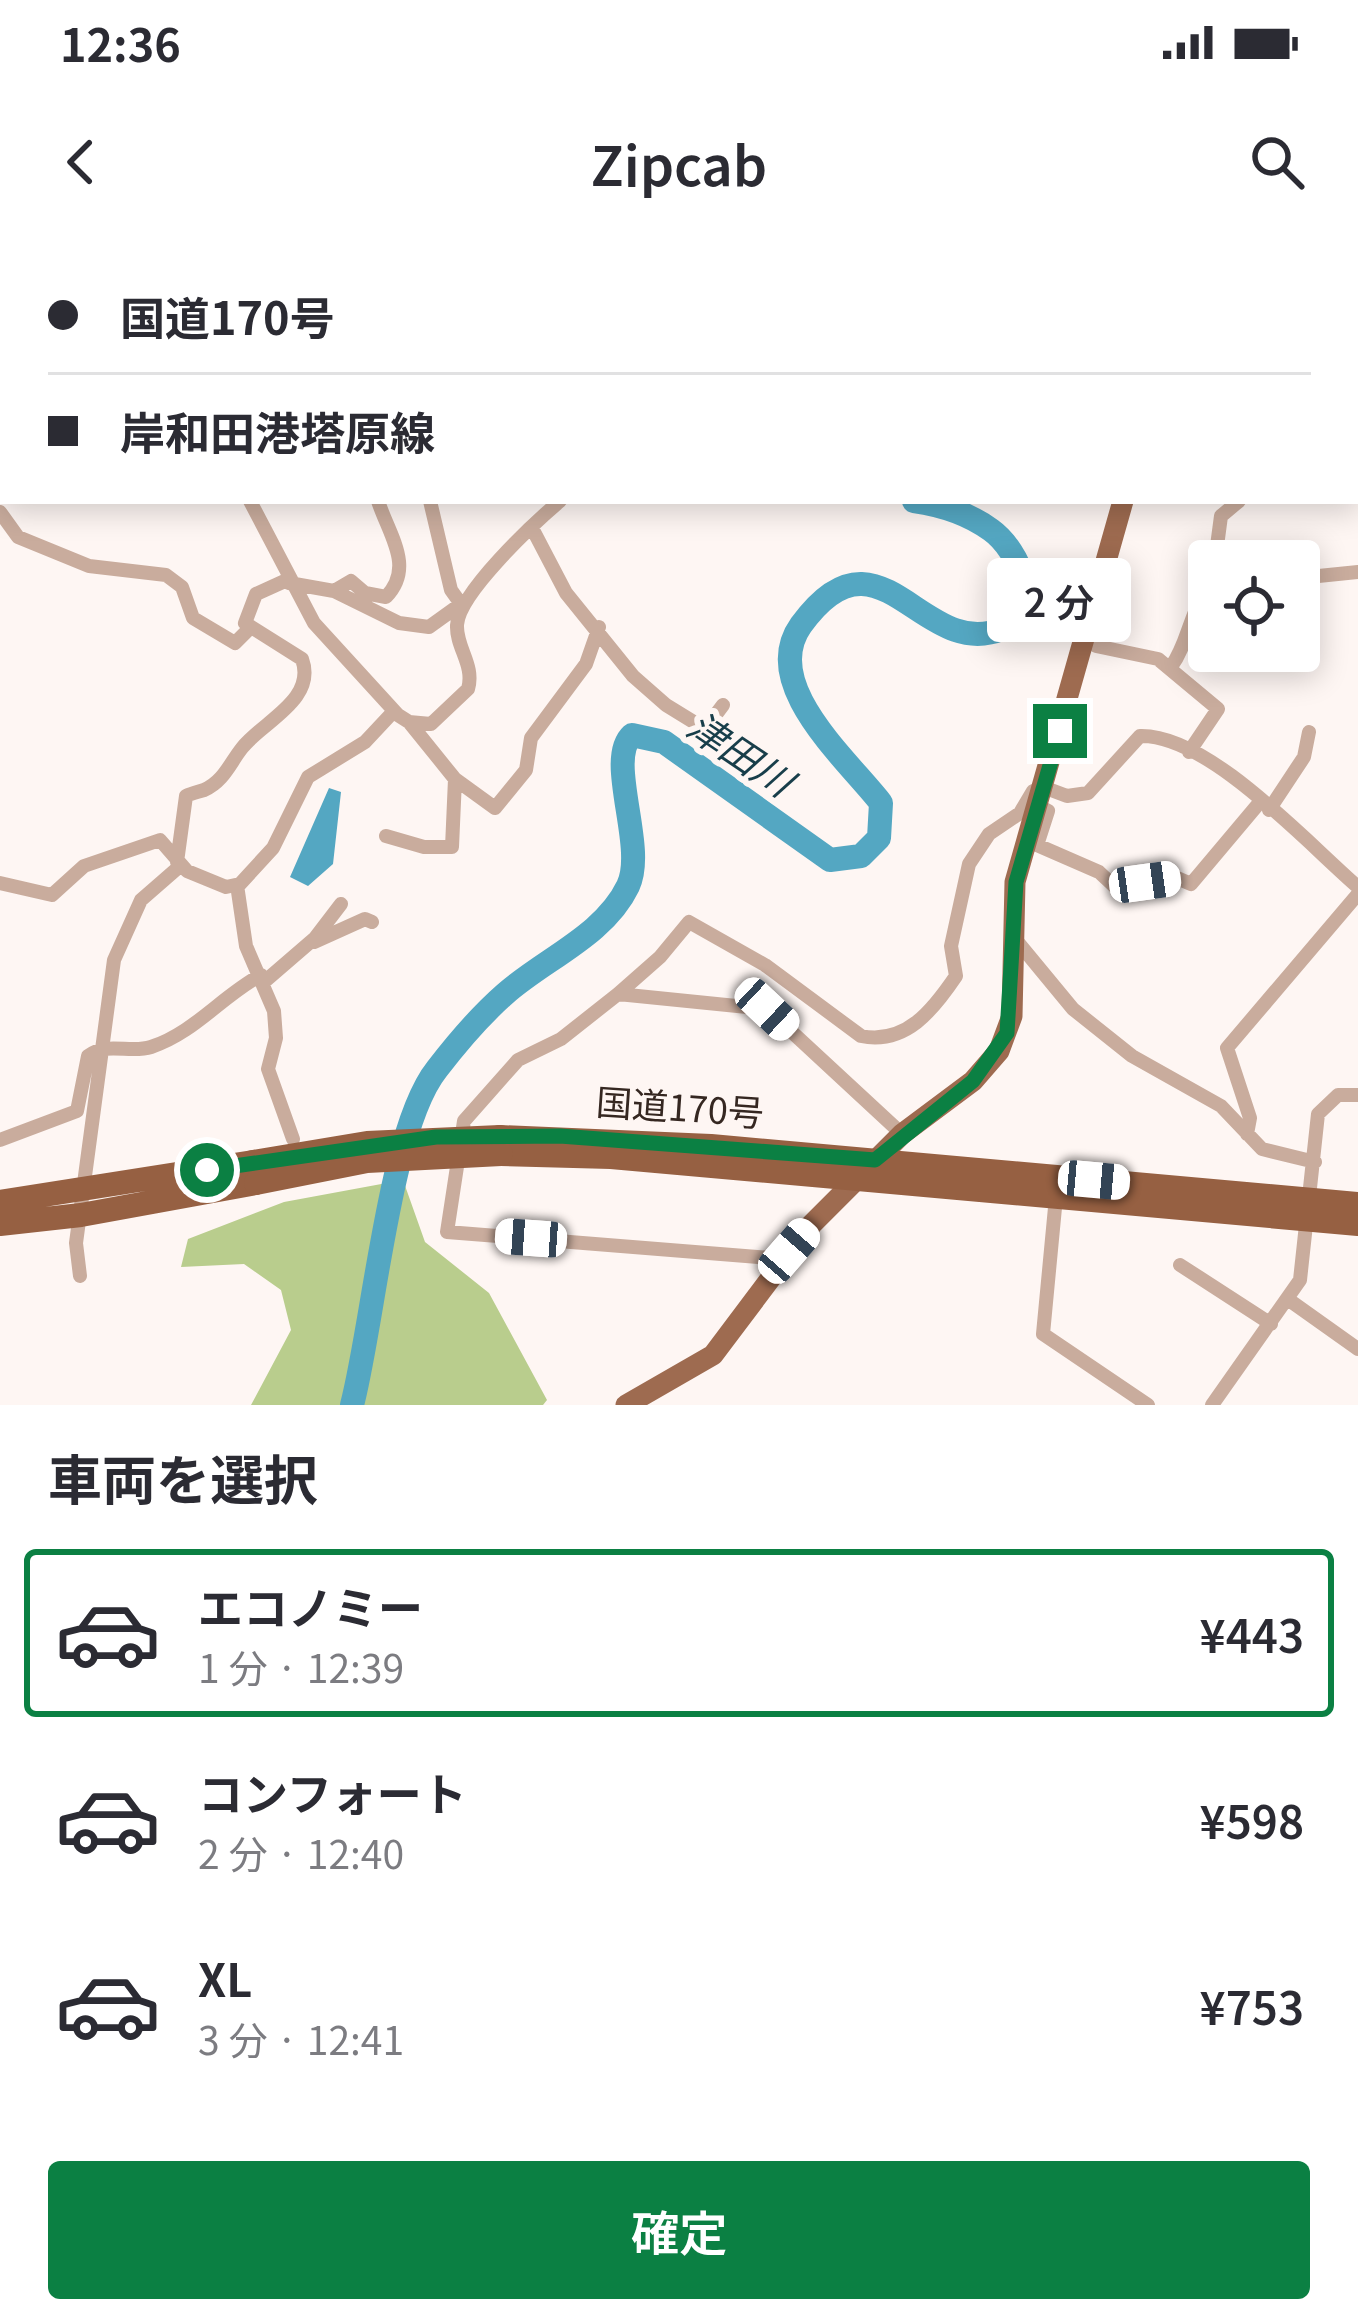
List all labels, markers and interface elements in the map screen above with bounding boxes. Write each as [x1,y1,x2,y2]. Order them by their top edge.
text: 12:36 [60,10,181,75]
text: Zipcab [591,123,767,202]
icon: back [48,129,114,195]
icon: search [1244,129,1310,195]
text: 国道170号 [120,283,335,348]
text: 岸和田港塔原線 [120,398,435,463]
map controls [1188,540,1320,672]
button: locate [1188,540,1320,672]
callout: 2 分 [988,557,1132,641]
text: 2 分 [1024,572,1094,628]
water label: 津田川 [678,696,809,810]
route end [1033,704,1087,758]
car [1107,859,1183,905]
car [728,971,806,1047]
street label: 国道170号 [595,1073,766,1137]
route start [180,1143,234,1197]
car [1057,1159,1131,1201]
car [752,1212,826,1290]
car [494,1218,568,1258]
text: 車両を選択 [48,1437,318,1516]
text: エコノミー [198,1573,423,1638]
icon: car [54,1579,162,1687]
text: ¥443 [1200,1601,1304,1666]
text: 1 分 · 12:39 [198,1638,404,1694]
text: コンフォート [198,1759,467,1824]
icon: car [54,1765,162,1873]
text: ¥598 [1200,1787,1304,1852]
text: 2 分 · 12:40 [198,1824,404,1880]
text: XL [198,1945,252,2010]
icon: car [54,1951,162,2059]
text: ¥753 [1200,1973,1304,2038]
text: 3 分 · 12:41 [198,2010,404,2066]
button: 確定 [48,2161,1310,2299]

